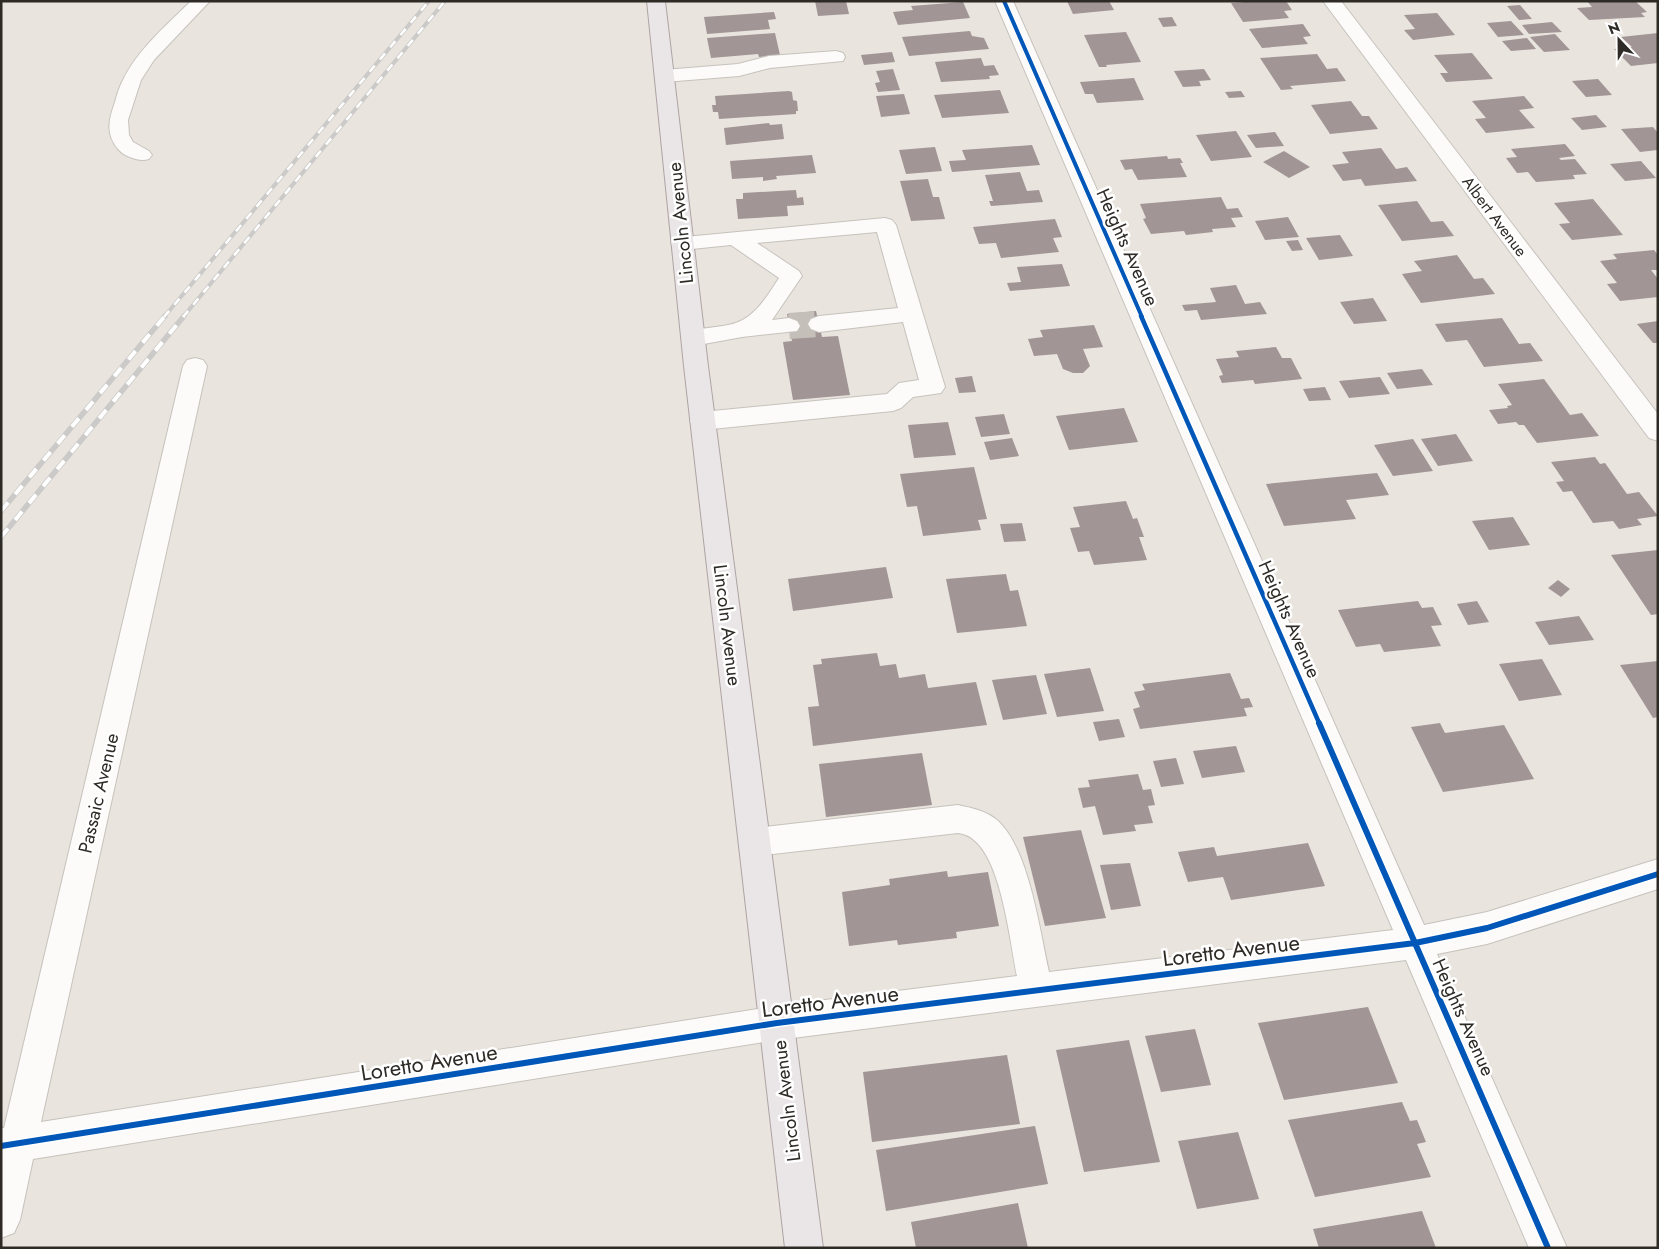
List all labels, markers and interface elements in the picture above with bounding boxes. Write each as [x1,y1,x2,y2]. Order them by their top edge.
north arrow [1594,15,1644,65]
text: N [1605,17,1623,39]
street label: Lincoln Avenue [661,161,700,285]
street label: Albert Avenue [1457,171,1533,261]
street label: Heights Avenue [1090,184,1166,311]
street label: Heights Avenue [1252,556,1328,683]
street label: Lincoln Avenue [707,563,748,688]
street label: Passaic Avenue [72,730,125,856]
street label: Loretto Avenue [1160,926,1302,974]
street label: Heights Avenue [1426,954,1502,1081]
street label: Loretto Avenue [759,977,901,1025]
street label: Loretto Avenue [358,1035,500,1089]
street label: Lincoln Avenue [766,1038,807,1163]

